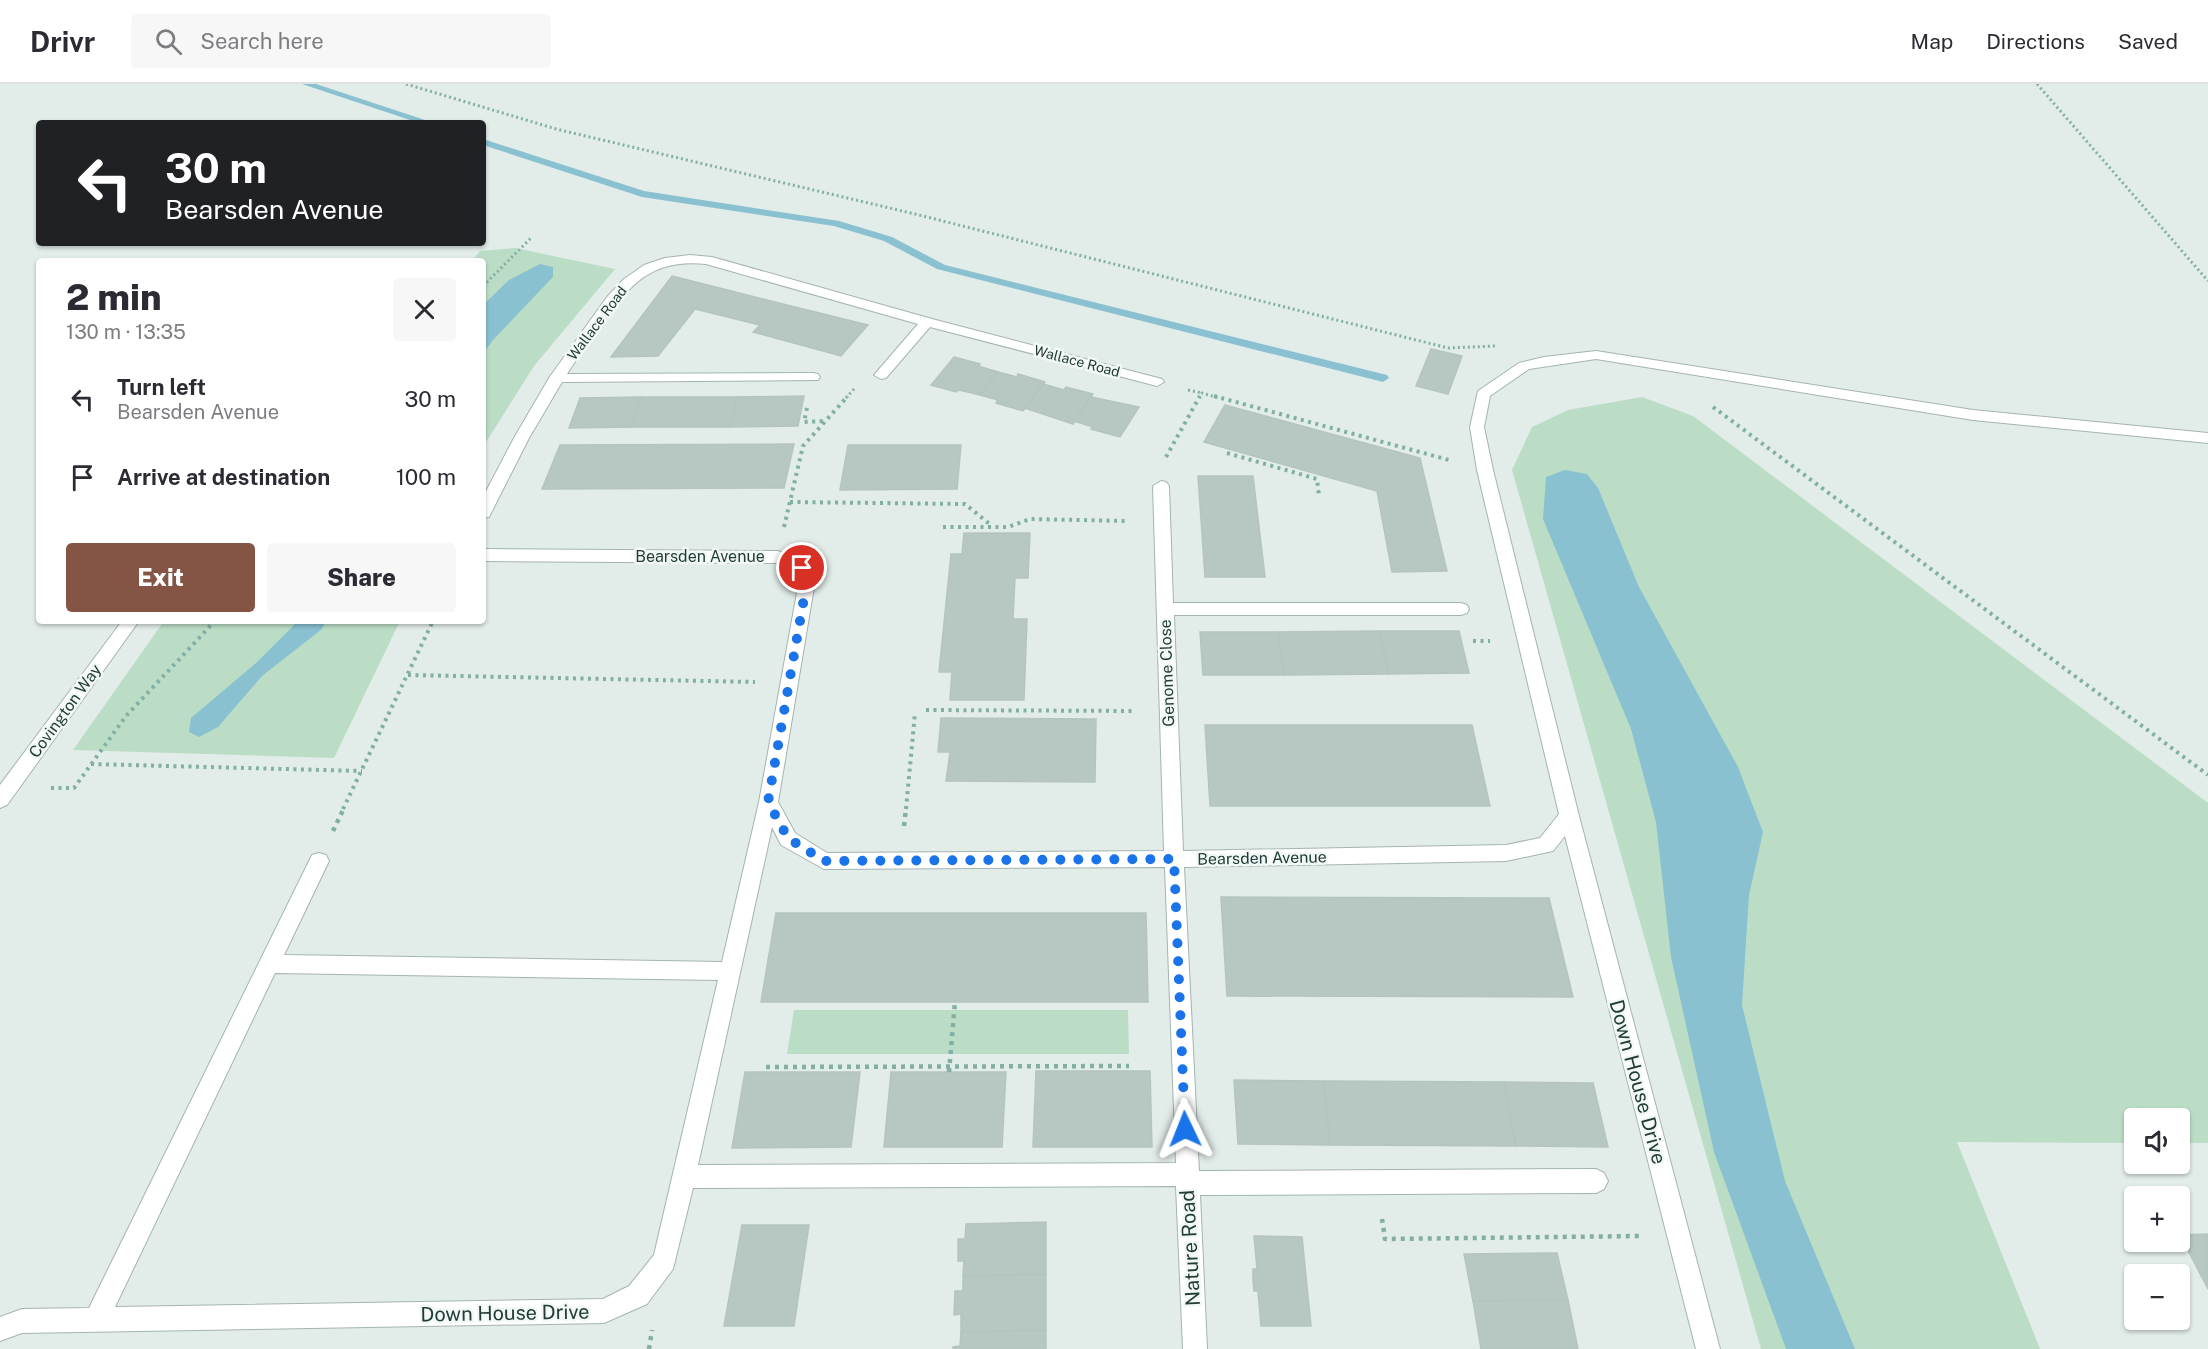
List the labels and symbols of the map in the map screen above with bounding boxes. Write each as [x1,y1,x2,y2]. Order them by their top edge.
street label: Wallace Road [564,283,630,363]
street label: Wallace Road [1032,342,1122,380]
pin [776,542,827,593]
street label: Bearsden Avenue [635,547,765,566]
street label: Genome Close [1156,619,1178,727]
street label: Covington Way [25,660,105,761]
street label: Bearsden Avenue [1197,847,1327,869]
street label: Down House Drive [1605,997,1671,1167]
position arrow [1153,1097,1217,1161]
street label: Nature Road [1175,1189,1205,1307]
street label: Down House Drive [420,1300,590,1326]

